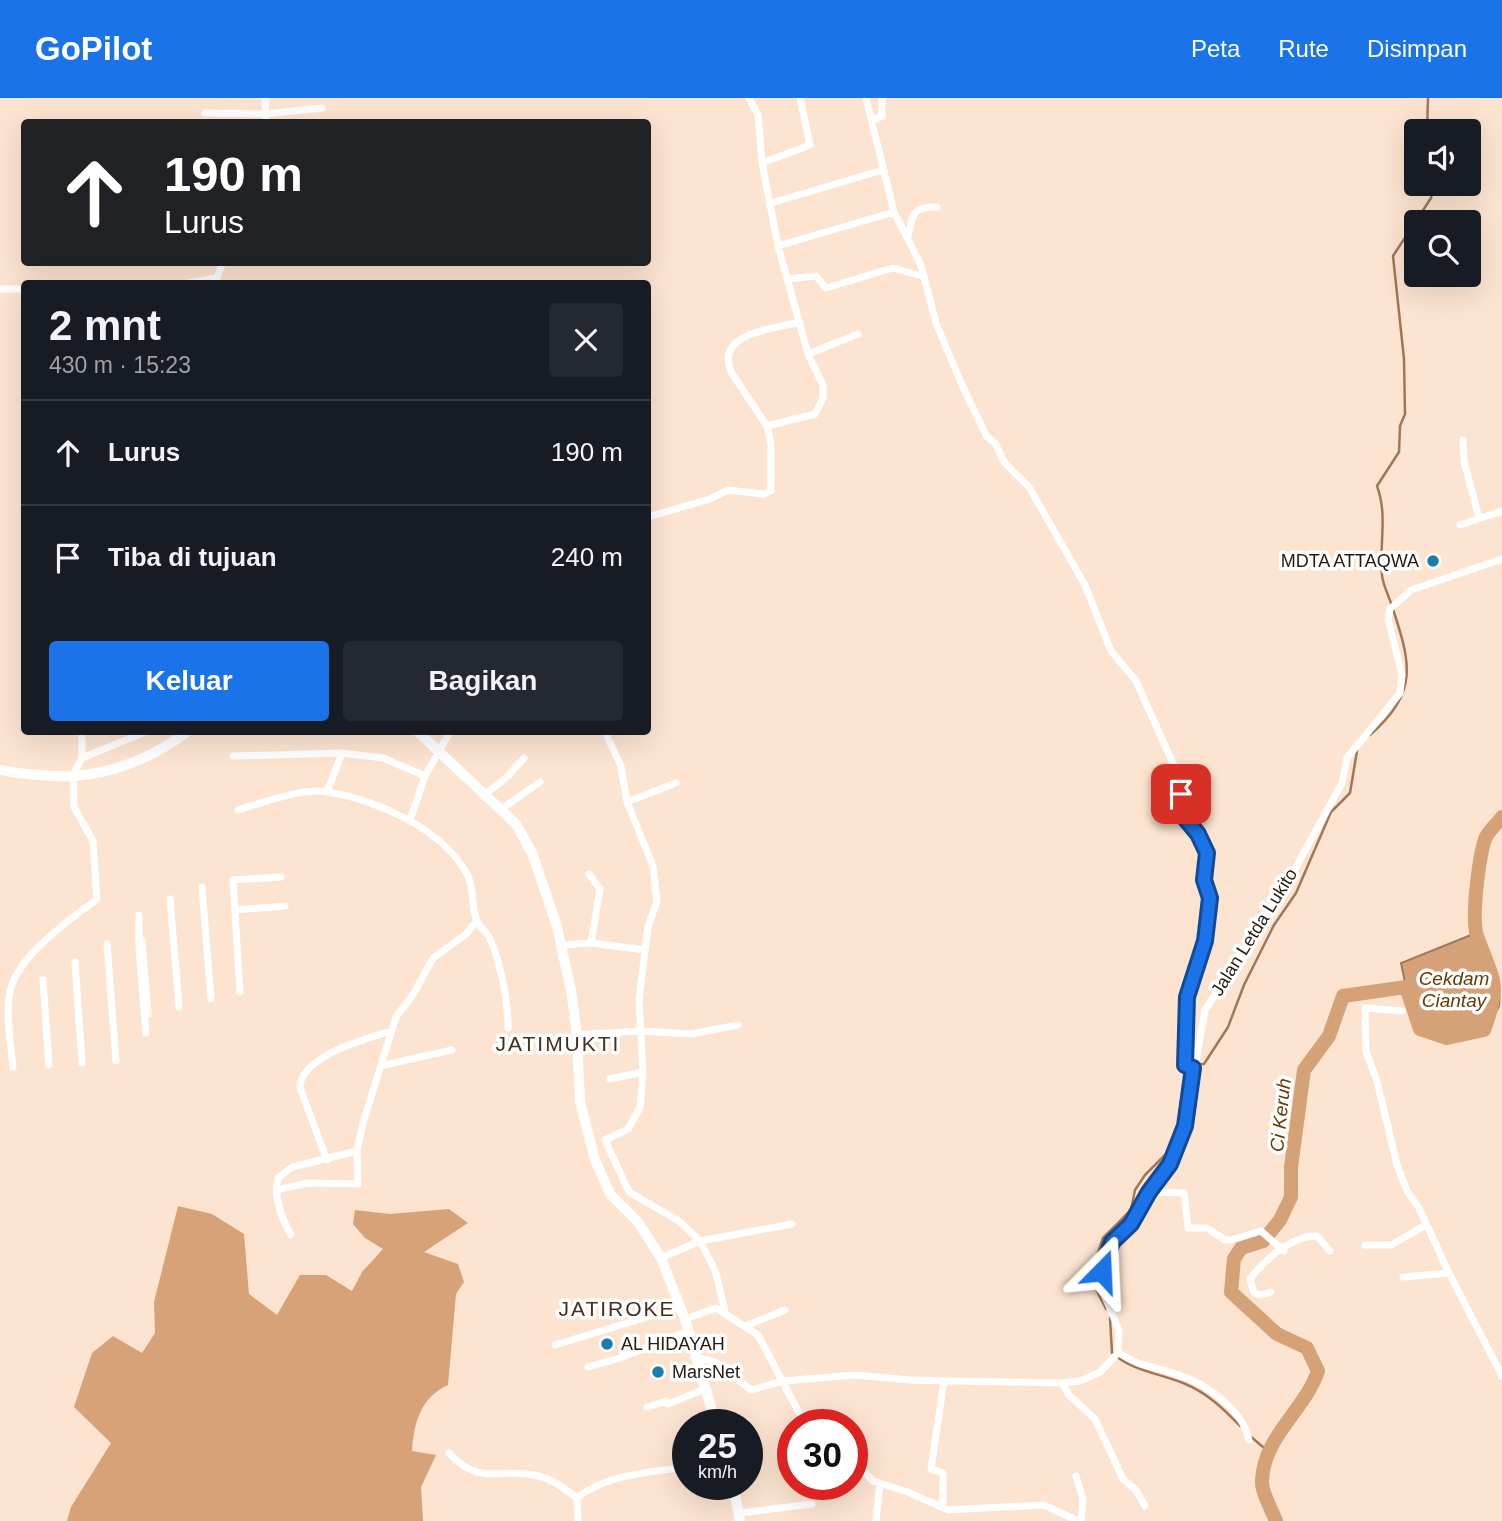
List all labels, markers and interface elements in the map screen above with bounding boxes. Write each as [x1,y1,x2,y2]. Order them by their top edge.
text: GoPilot [35,30,152,67]
text: Peta [1191,35,1240,62]
text: Rute [1278,35,1329,62]
text: Disimpan [1367,35,1467,62]
map controls [1404,119,1481,287]
button: sound [1404,119,1481,196]
icon: ahead [49,147,140,238]
text: 190 m [164,147,303,201]
text: Lurus [164,204,244,240]
button: search [1404,210,1481,287]
text: 2 mnt [49,302,161,349]
button: close [549,303,623,377]
text: 430 m · 15:23 [49,352,191,378]
icon: ahead [49,434,87,472]
text: Lurus [108,437,180,467]
text: 190 m [551,437,623,467]
icon: arrive [49,539,87,577]
text: Tiba di tujuan [108,542,277,572]
text: 240 m [551,542,623,572]
place label: MDTA ATTAQWA [1281,551,1419,571]
marker: MDTA ATTAQWA [1425,553,1441,569]
button: Keluar [49,641,329,721]
button: Bagikan [343,641,623,721]
pin [1151,764,1211,824]
icon: arrive [1162,775,1200,813]
street label: Jalan Letda Lukito [1207,865,1301,999]
water label: Cekdam Ciantay [1419,968,1489,1011]
district label: JATIMUKTI [496,1032,620,1055]
water label: Ci Keruh [1266,1077,1295,1153]
position arrow [1065,1234,1139,1308]
district label: JATIROKE [558,1297,676,1320]
place label: AL HIDAYAH [621,1334,725,1354]
marker: AL HIDAYAH [599,1336,615,1352]
place label: MarsNet [672,1362,740,1382]
marker: MarsNet [650,1364,666,1380]
speed limit sign: 30 [777,1409,868,1500]
text: 25 [698,1426,737,1465]
text: km/h [698,1462,737,1482]

